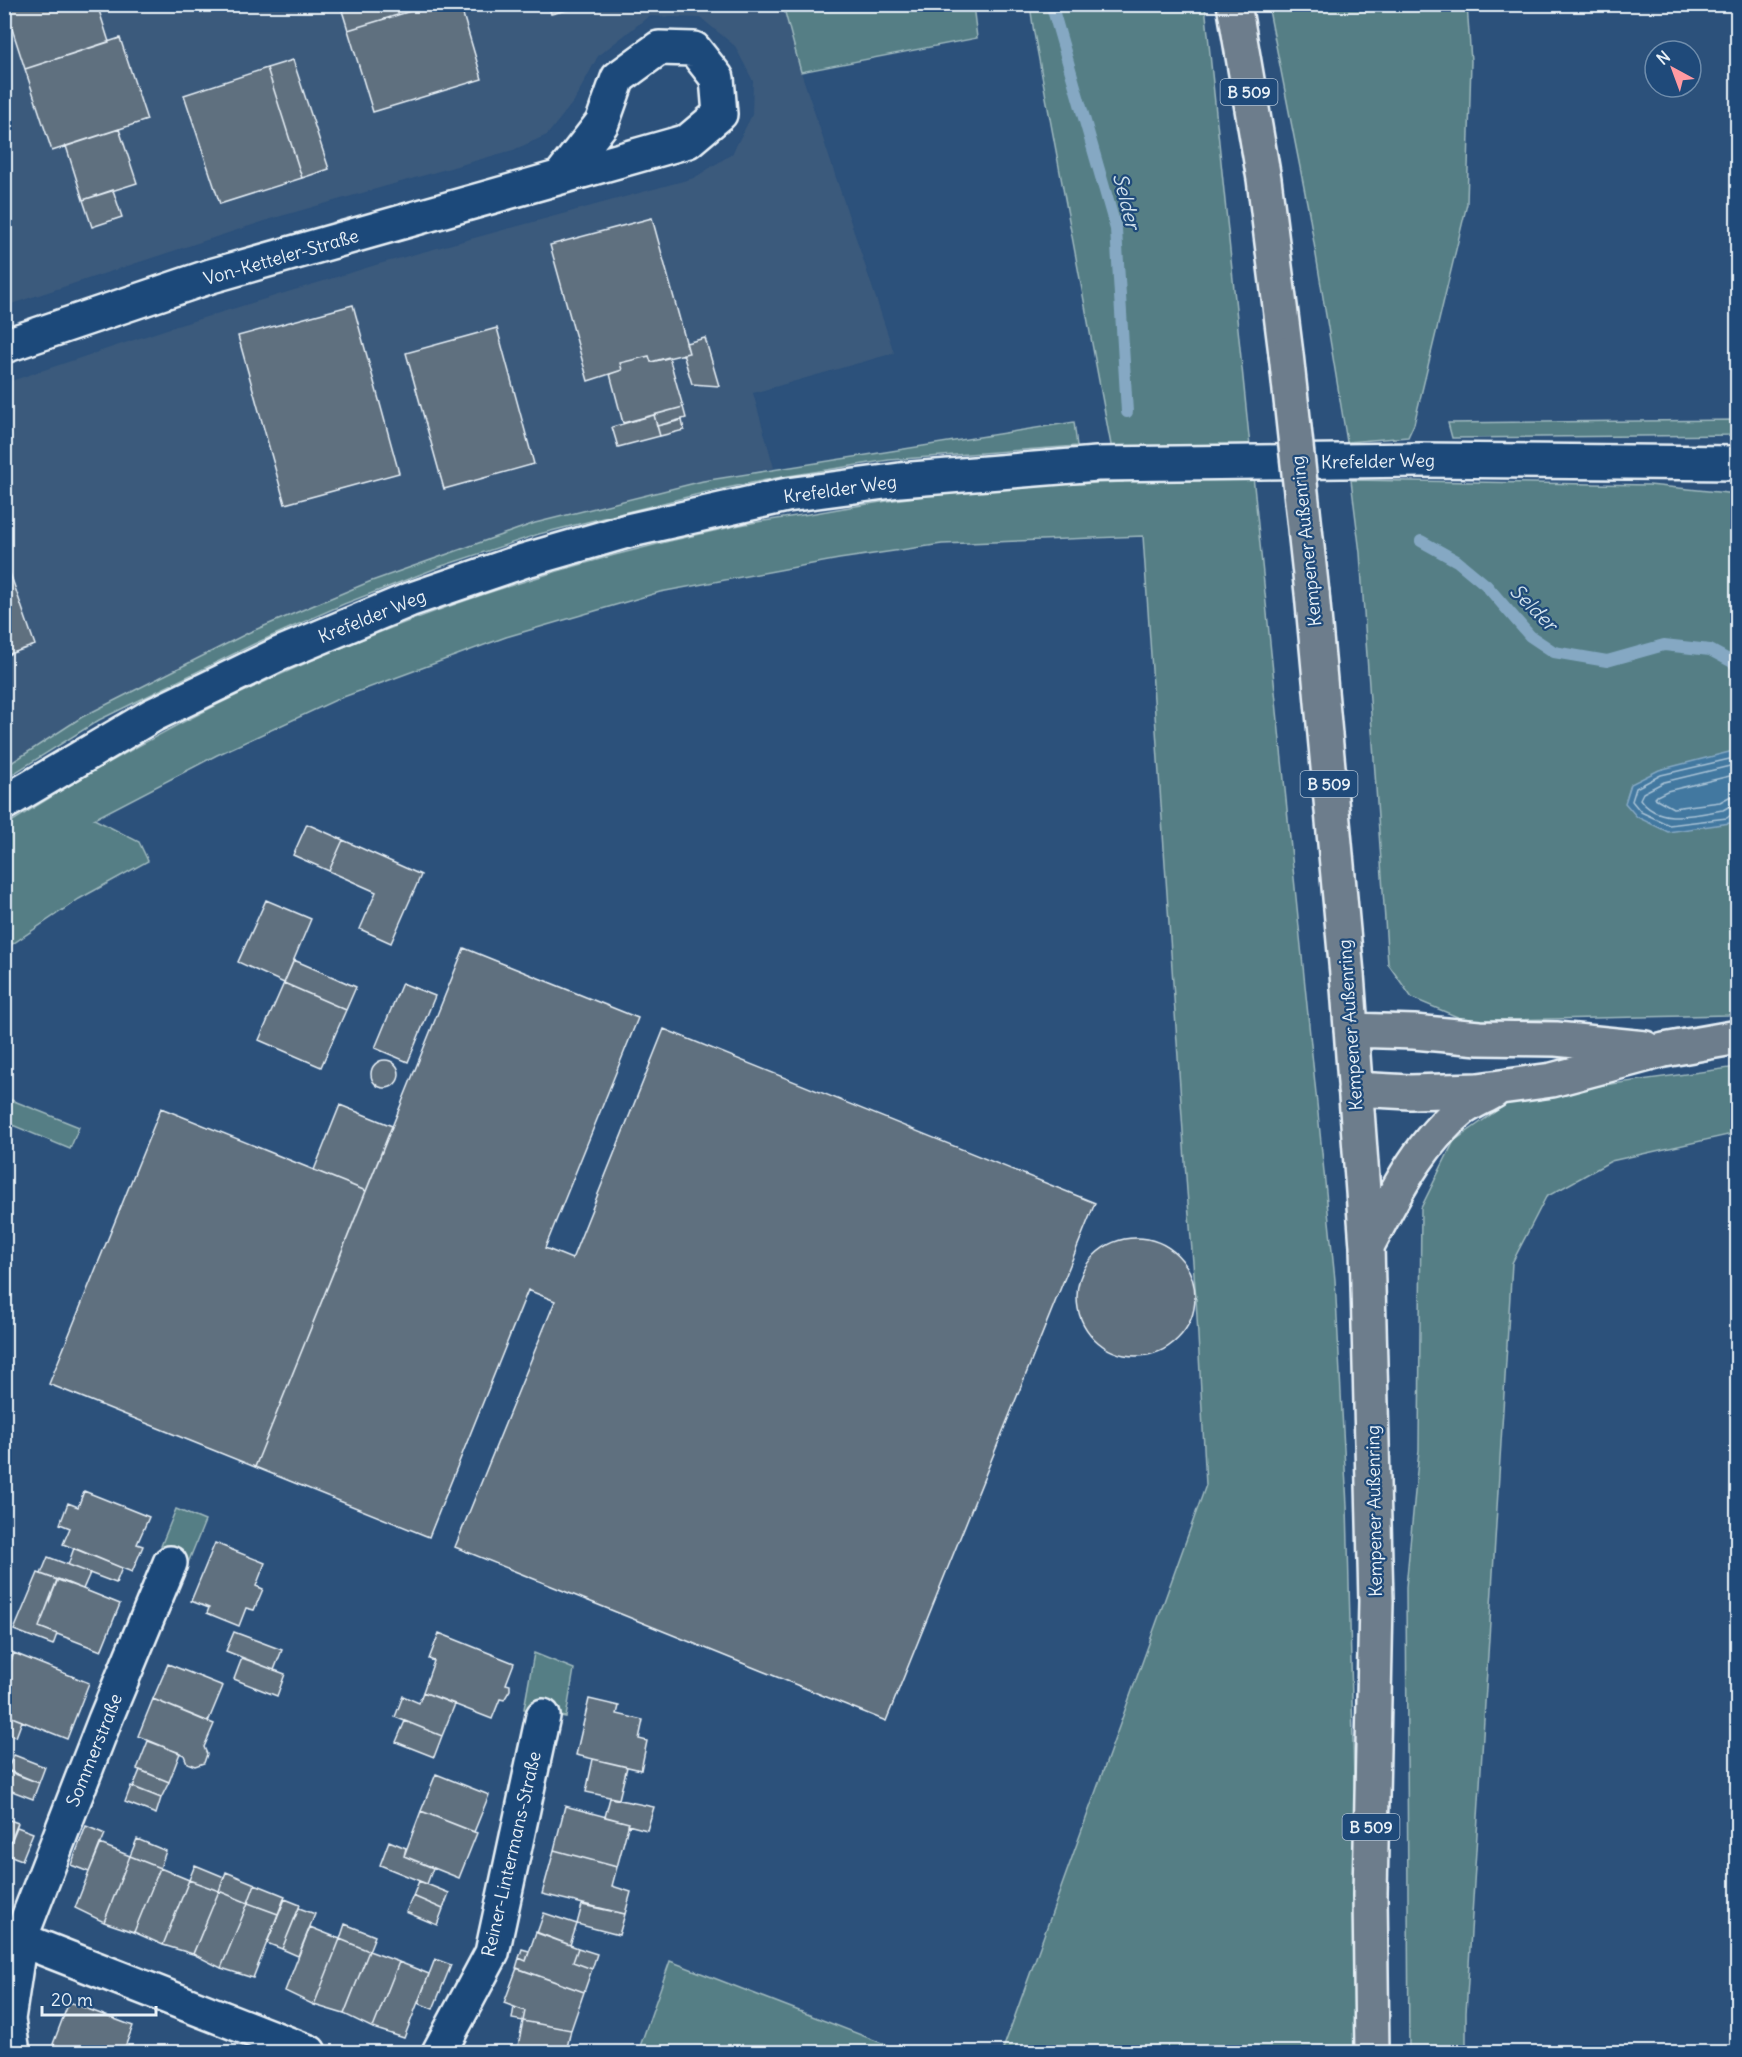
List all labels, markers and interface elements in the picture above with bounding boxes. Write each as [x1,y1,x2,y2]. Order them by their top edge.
north arrow [1643,39,1703,99]
text: N [1652,47,1674,69]
road number: B 509 [1220,79,1278,105]
water label: Selder [1108,170,1147,234]
street label: Von-Ketteler-Straße [201,224,361,290]
street label: Krefelder Weg [1321,449,1435,473]
street label: Kempener Außenring [1286,454,1326,628]
street label: Krefelder Weg [782,470,898,508]
water label: Selder [1505,578,1565,638]
street label: Krefelder Weg [315,584,429,648]
road number: B 509 [1300,771,1358,797]
street label: Kempener Außenring [1333,939,1367,1111]
street label: Kempener Außenring [1361,1425,1387,1597]
street label: Sommerstraße [61,1690,127,1810]
street label: Reiner-Lintermans-Straße [476,1749,546,1959]
road number: B 509 [1342,1814,1400,1840]
scale bar [42,1979,156,2017]
text: 20 m [51,1988,93,2011]

